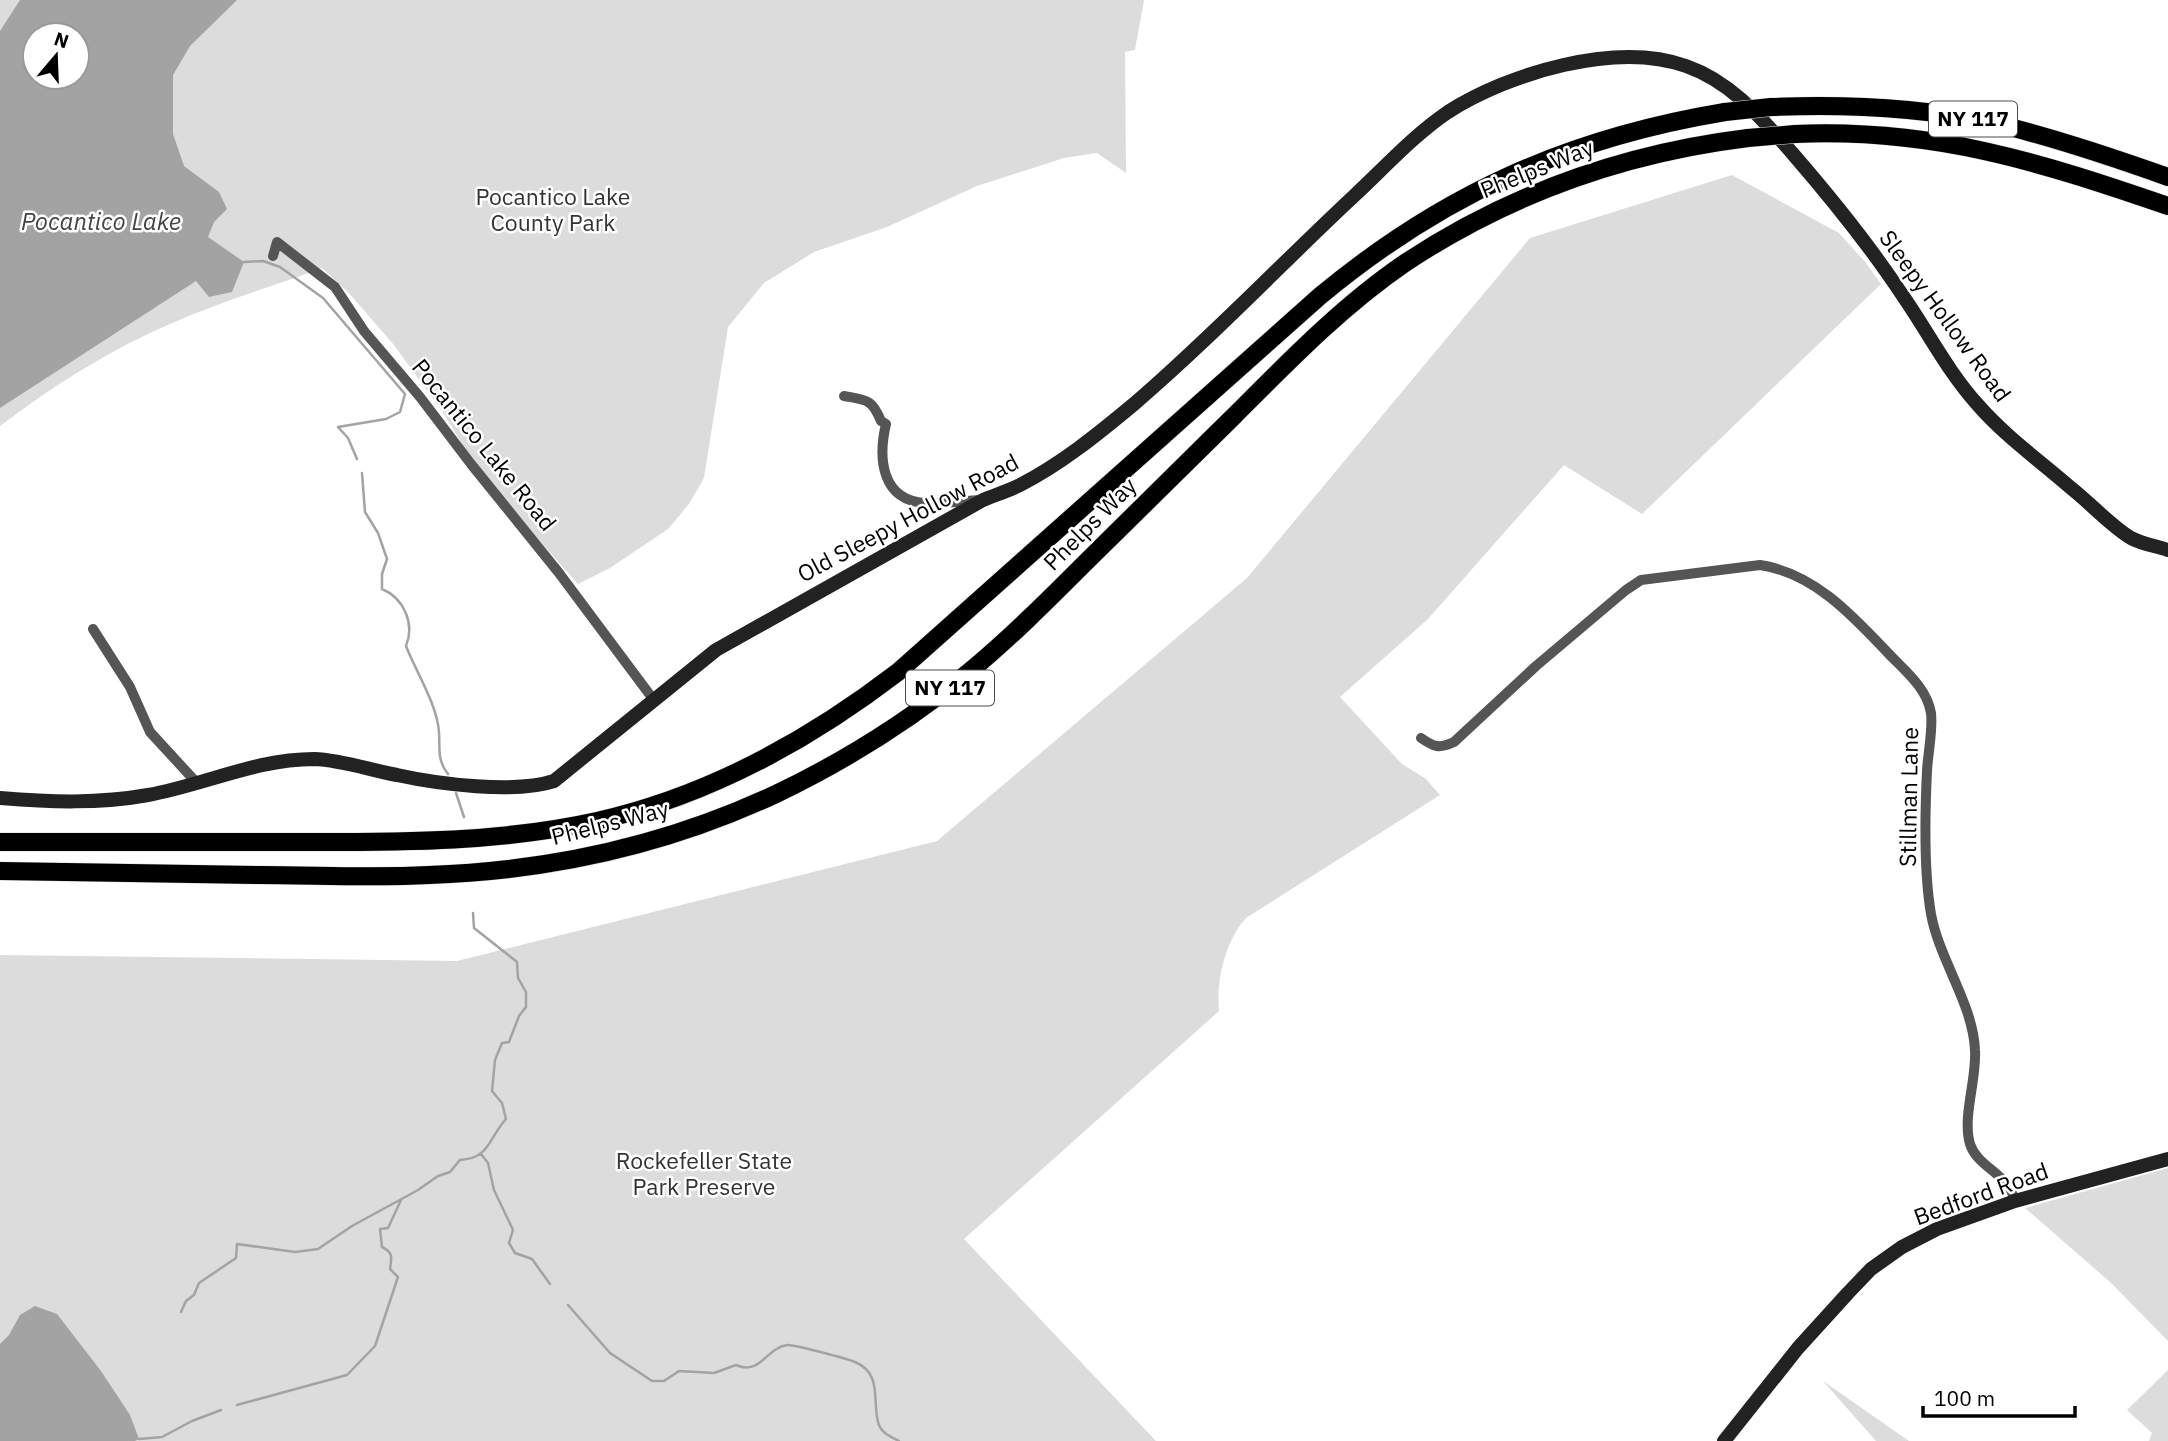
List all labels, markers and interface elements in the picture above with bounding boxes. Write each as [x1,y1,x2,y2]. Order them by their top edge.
north arrow [21,21,91,91]
text: N [51,26,72,54]
road number: NY 117 [1929,102,2017,136]
street label: Phelps Way [1475,132,1598,204]
park label: Pocantico Lake County Park [476,181,630,237]
water label: Pocantico Lake [21,205,181,237]
street label: Sleepy Hollow Road [1873,224,2018,407]
street label: Pocantico Lake Road [406,352,564,537]
street label: Old Sleepy Hollow Road [792,446,1023,588]
street label: Phelps Way [1036,470,1143,576]
road number: NY 117 [906,670,994,706]
street label: Stillman Lane [1892,727,1924,867]
street label: Phelps Way [548,793,672,851]
park label: Rockefeller State Park Preserve [616,1145,792,1201]
street label: Bedford Road [1909,1155,2052,1231]
scale bar [1923,1374,2075,1418]
text: 100 m [1934,1384,1995,1412]

